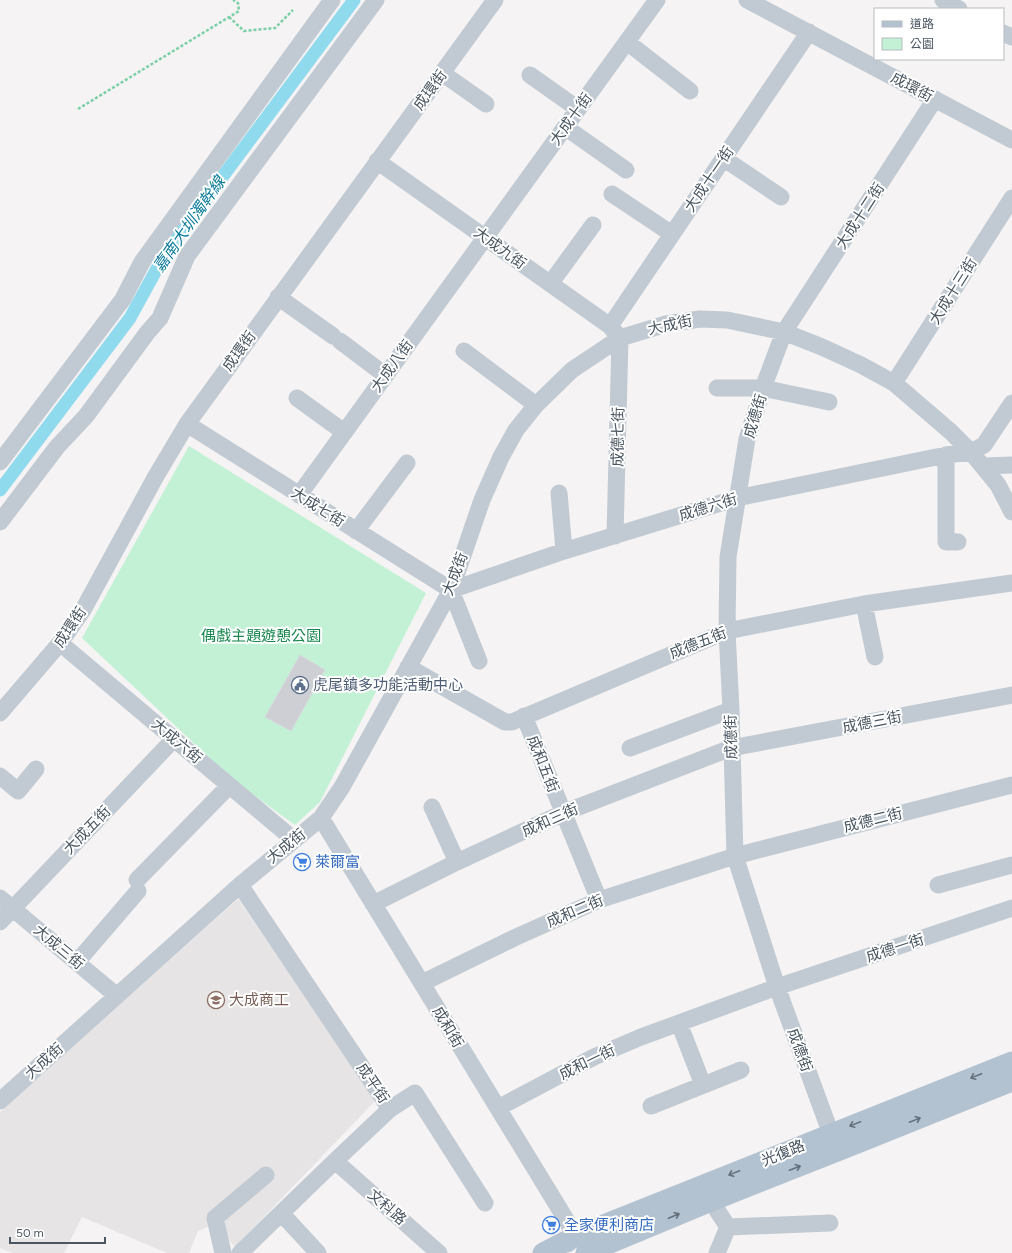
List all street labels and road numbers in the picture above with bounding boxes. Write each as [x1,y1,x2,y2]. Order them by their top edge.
street label: 成環街 [409,67,451,113]
street label: 成環街 [888,68,936,106]
street label: 大成十街 [546,89,596,149]
street label: 大成十一街 [681,143,737,215]
street label: 大成十二街 [832,180,888,252]
street label: 大成九街 [470,223,530,273]
street label: 大成十三街 [925,254,981,328]
street label: 大成街 [646,312,694,338]
street label: 成環街 [218,328,260,374]
street label: 大成八街 [367,336,417,396]
street label: 成德街 [740,392,770,440]
street label: 成德七街 [608,407,628,467]
street label: 大成七街 [288,483,348,531]
street label: 成德六街 [677,490,739,524]
street label: 大成街 [439,550,471,598]
street label: 成環街 [50,603,90,651]
street label: 成德五街 [667,623,729,663]
street label: 成德三街 [841,707,903,737]
street label: 成德街 [722,714,740,760]
street label: 大成六街 [148,715,206,767]
street label: 成和五街 [523,733,563,795]
street label: 成和三街 [519,800,581,840]
street label: 大成五街 [60,802,114,858]
street label: 成德二街 [842,804,904,836]
street label: 大成街 [263,825,309,867]
street label: 成和二街 [544,891,606,931]
street label: 大成三街 [30,921,88,973]
street label: 成德一街 [864,930,926,966]
street label: 成和街 [429,1003,467,1051]
street label: 成德街 [784,1026,816,1074]
street label: 大成街 [21,1039,67,1083]
street label: 成和一街 [556,1041,618,1083]
street label: 成平街 [353,1059,393,1107]
street label: 光復路 [759,1136,807,1170]
street label: 文科路 [364,1185,410,1229]

